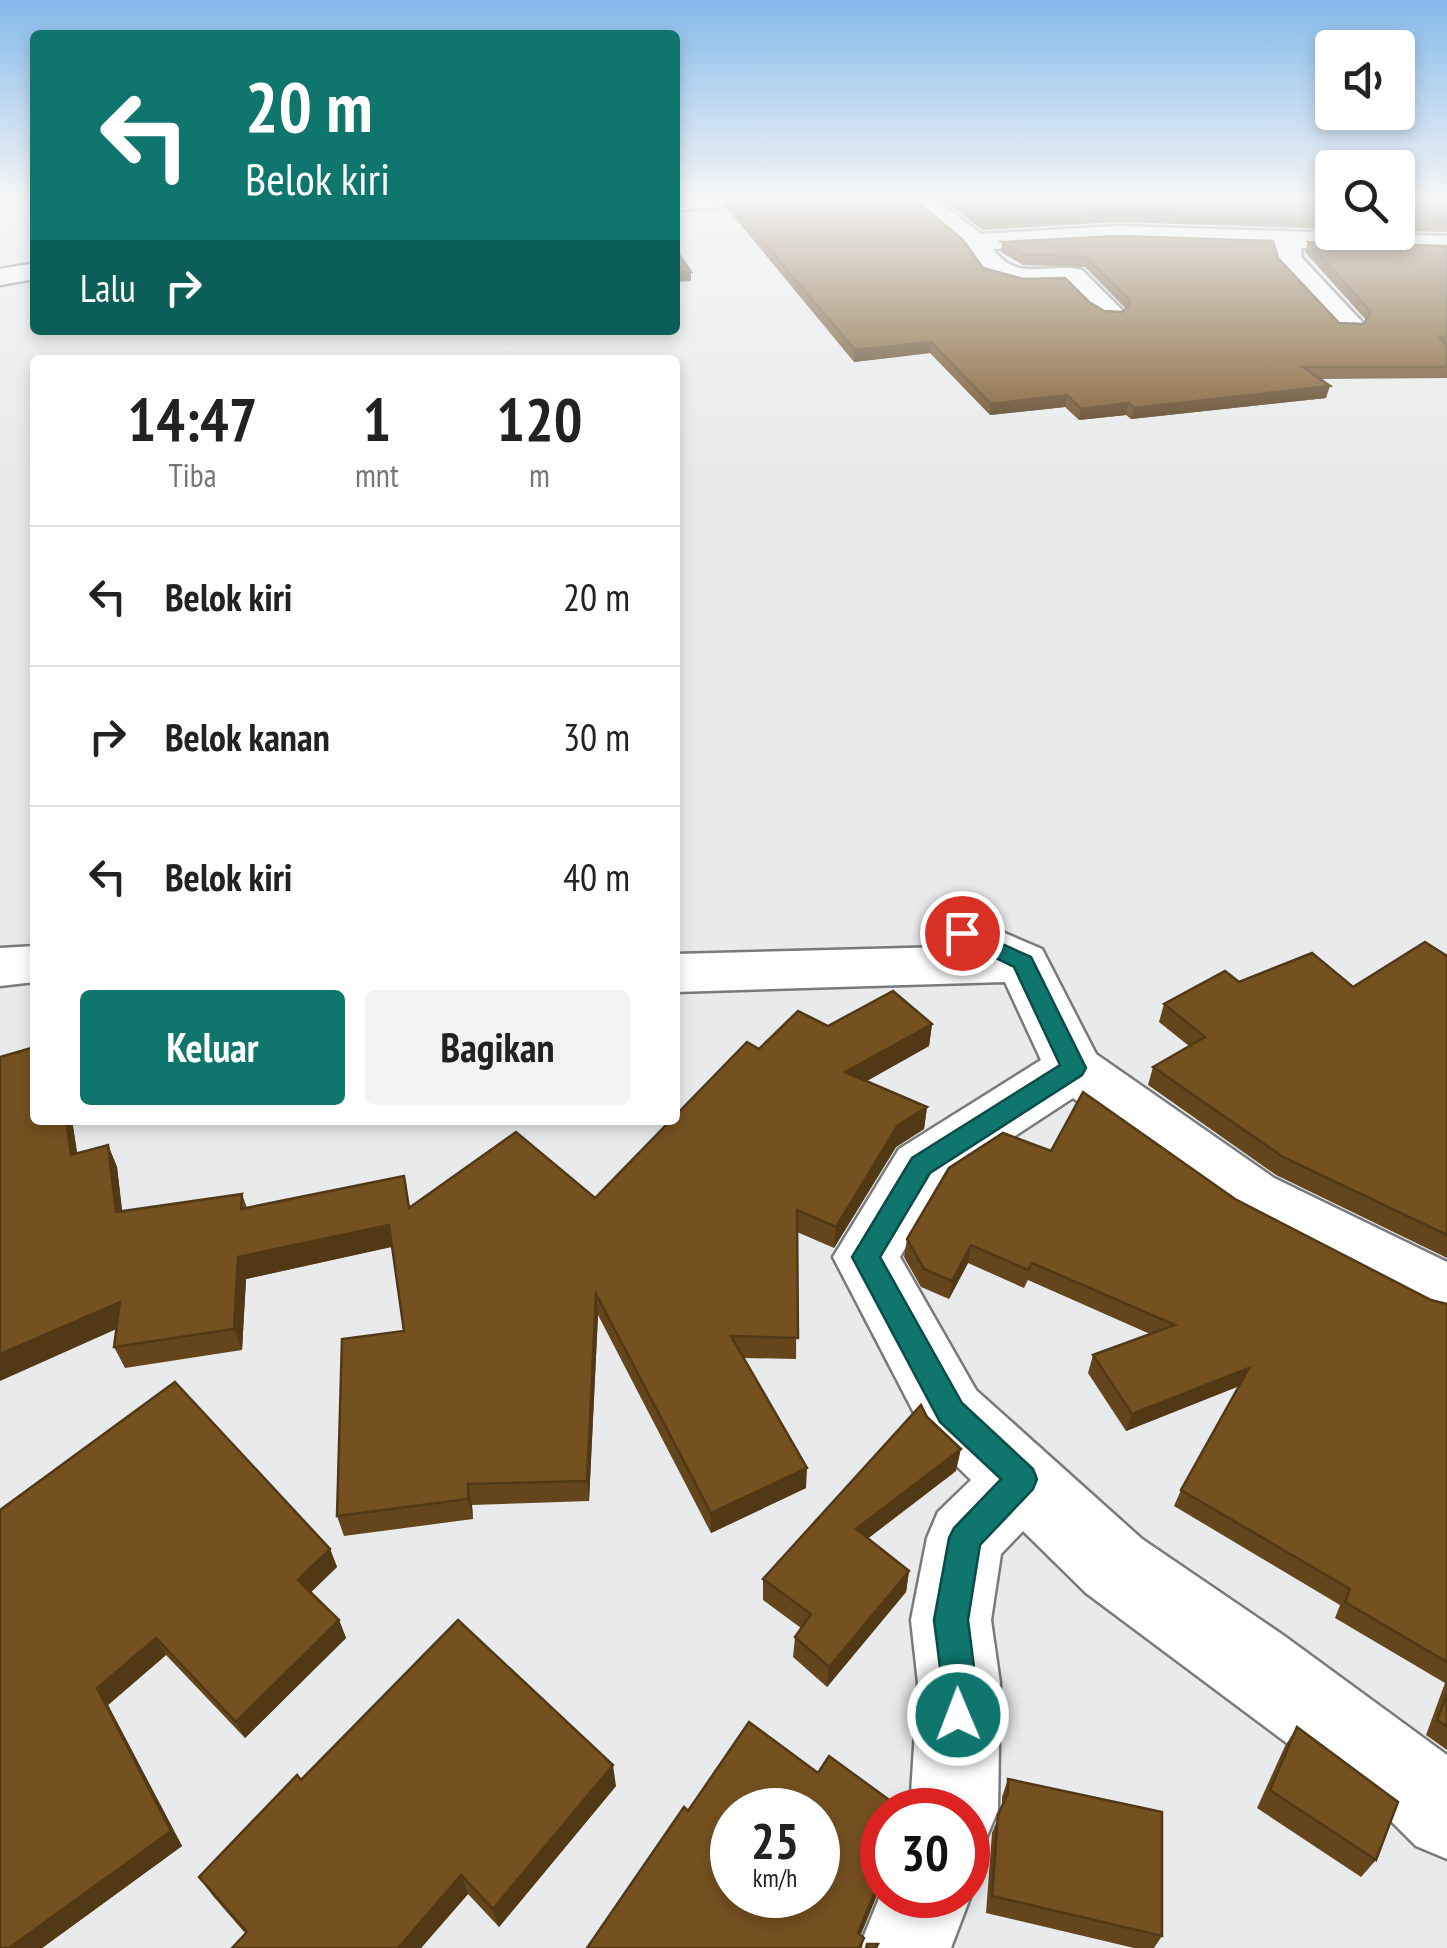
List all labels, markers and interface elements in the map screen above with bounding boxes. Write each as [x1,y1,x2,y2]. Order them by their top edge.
map controls [1315,30,1415,250]
button: sound [1315,30,1415,130]
text: 20 m [245,61,373,151]
icon: left [80,70,210,200]
text: Belok kiri [245,149,390,207]
button: search [1315,150,1415,250]
icon: right [156,260,211,315]
text: Lalu [80,263,136,312]
text: 14:47 [128,380,257,458]
text: 1 [363,380,391,458]
text: 120 [496,380,582,458]
text: Tiba [169,454,216,496]
text: mnt [355,454,399,496]
text: m [529,454,550,496]
icon: left [80,569,135,624]
text: Belok kiri [165,572,292,621]
text: 20 m [563,572,630,621]
icon: right [80,709,135,764]
text: Belok kanan [165,712,330,761]
text: 30 m [563,712,630,761]
icon: left [80,849,135,904]
text: Belok kiri [165,852,292,901]
text: 40 m [563,852,630,901]
pin [920,891,1005,976]
icon: arrive [935,906,990,961]
button: Keluar [80,990,345,1105]
button: Bagikan [365,990,630,1105]
position arrow [906,1663,1010,1767]
speed limit sign: 30 [860,1788,990,1918]
text: 25 [751,1808,799,1873]
text: km/h [753,1862,797,1894]

